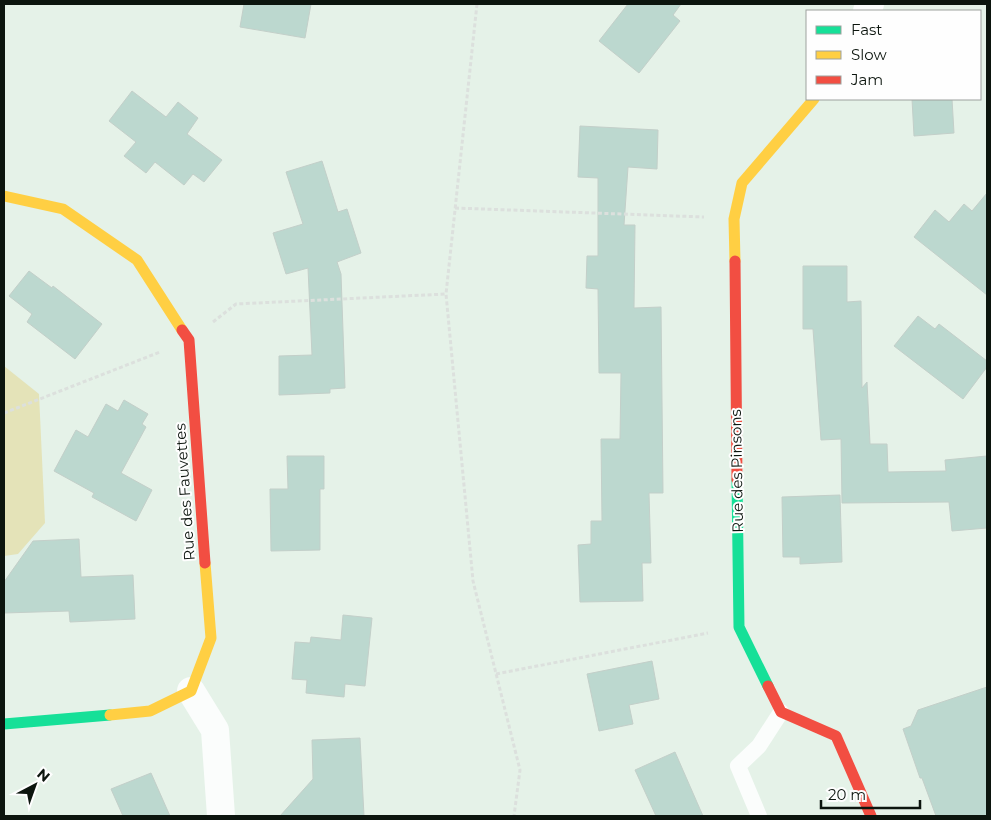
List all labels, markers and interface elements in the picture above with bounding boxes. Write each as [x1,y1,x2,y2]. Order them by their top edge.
legend [806,10,981,100]
text: Fast [851,20,882,39]
text: Slow [851,45,887,64]
text: Jam [850,70,883,89]
street label: Rue des Pinsons [726,409,747,533]
street label: Rue des Fauvettes [170,423,199,561]
north arrow [10,760,60,810]
text: N [33,765,54,786]
scale bar [821,778,920,810]
text: 20 m [828,785,866,804]

